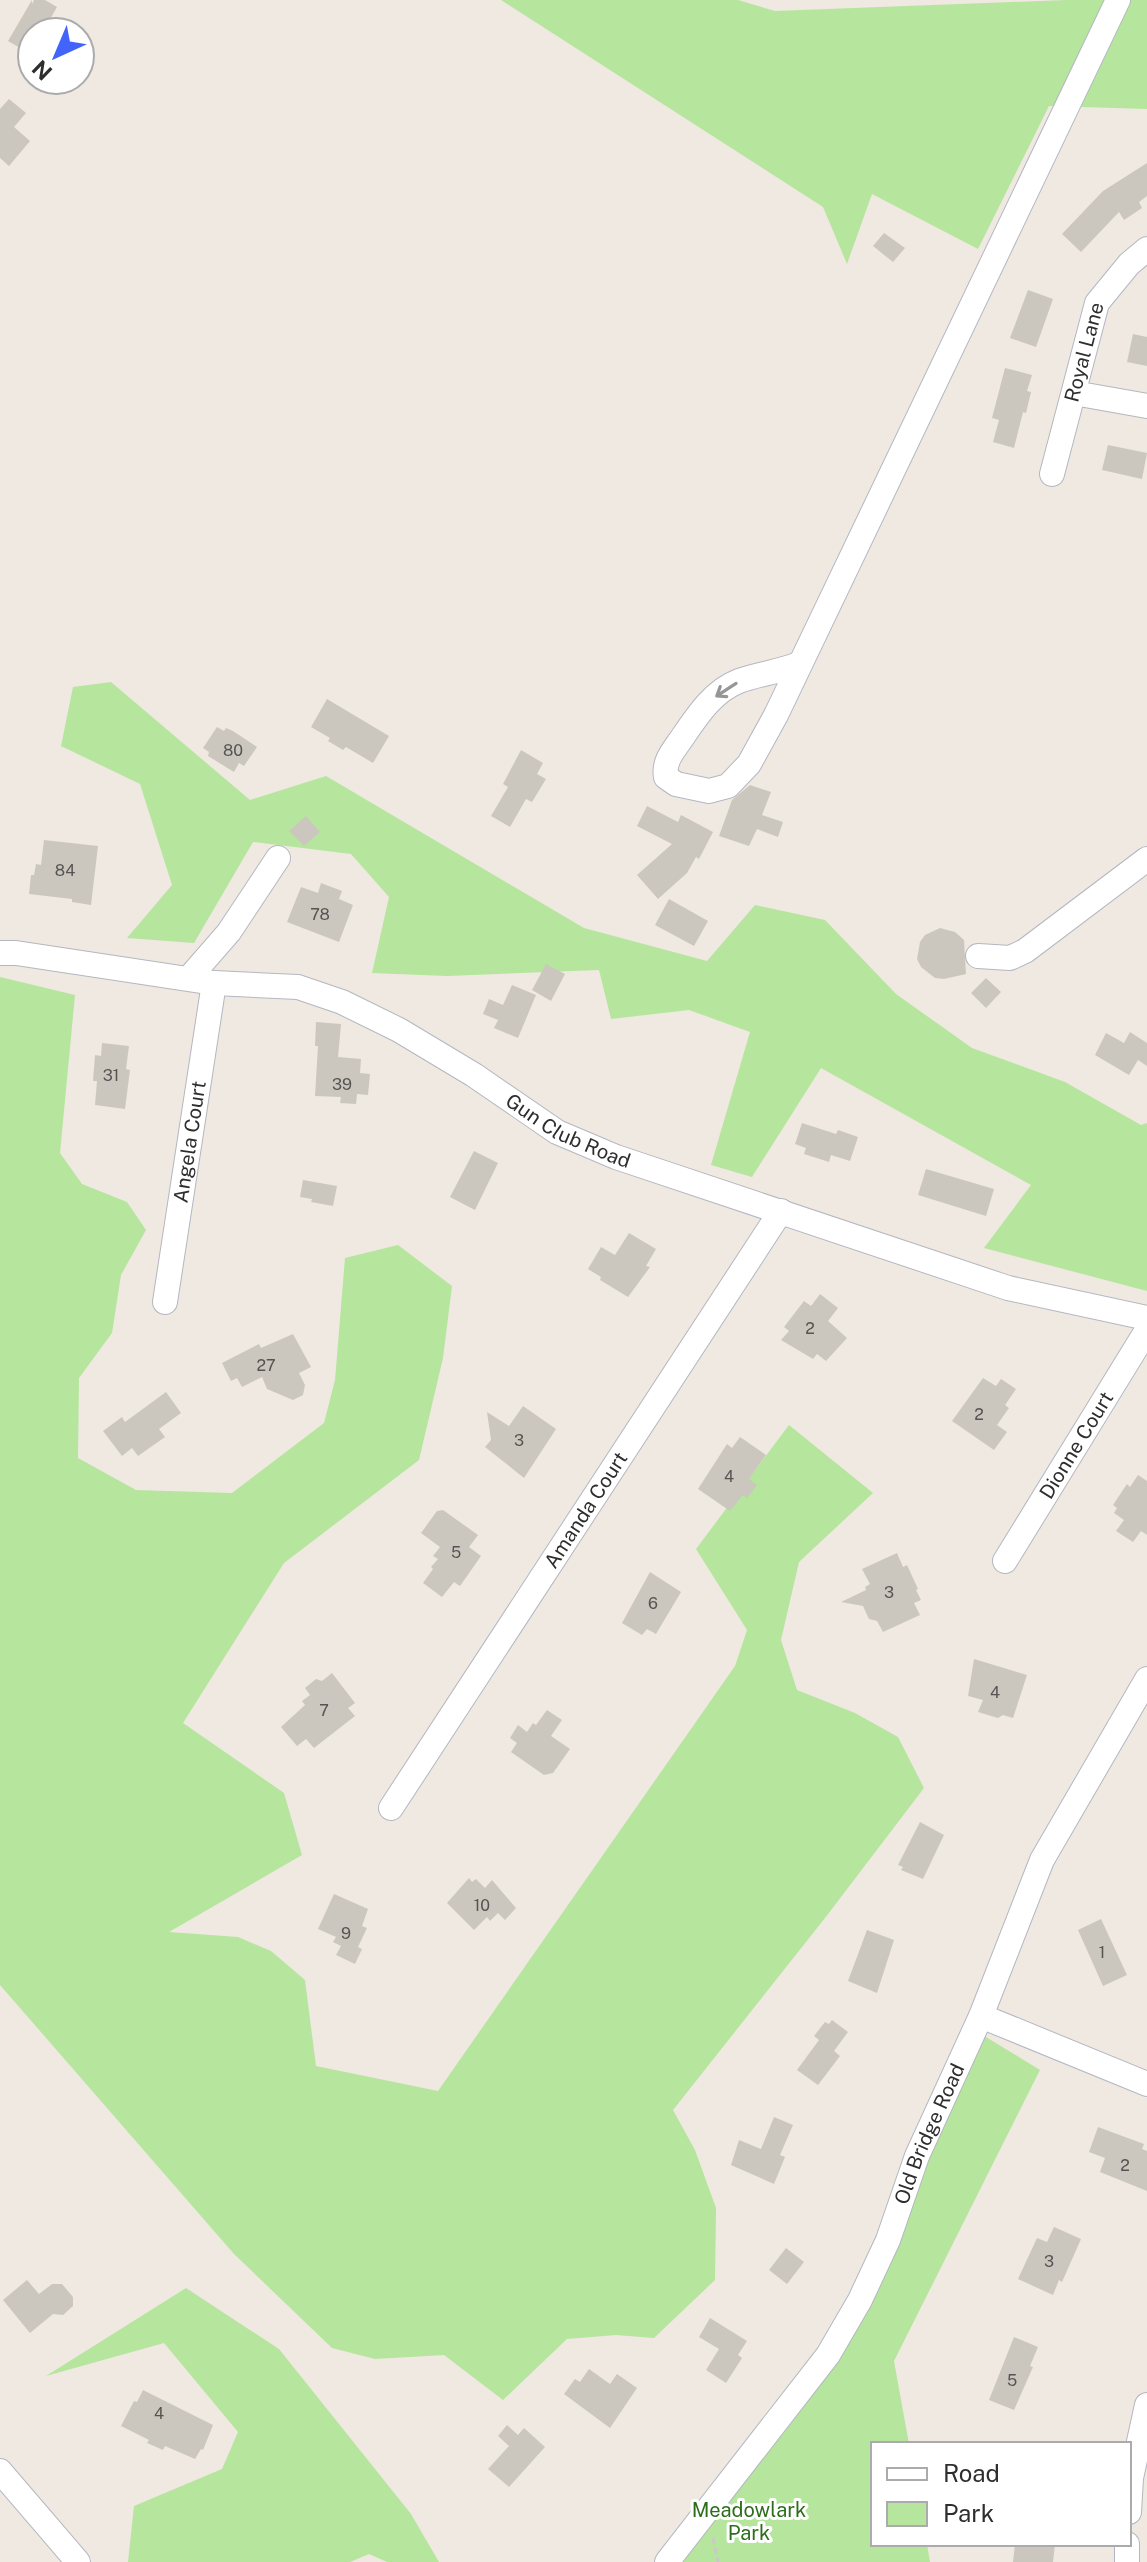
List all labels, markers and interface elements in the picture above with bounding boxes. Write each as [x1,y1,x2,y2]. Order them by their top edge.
north arrow [16,16,96,96]
text: N [27,55,57,86]
street label: Royal Lane [1059,300,1109,405]
one-way arrow [715,681,737,698]
house number: 80 [223,741,243,760]
house number: 84 [55,861,75,880]
house number: 78 [310,905,330,924]
house number: 31 [103,1066,119,1085]
house number: 39 [332,1075,352,1094]
street label: Angela Court [168,1079,211,1205]
street label: Gun Club Road [501,1088,634,1173]
house number: 2 [805,1319,815,1338]
house number: 27 [256,1356,276,1375]
street label: Dionne Court [1034,1387,1118,1503]
house number: 2 [974,1405,984,1424]
house number: 3 [514,1431,524,1450]
street label: Amanda Court [539,1447,632,1573]
house number: 4 [724,1467,734,1486]
house number: 5 [451,1543,461,1562]
house number: 3 [884,1583,894,1602]
house number: 6 [648,1594,658,1613]
house number: 4 [990,1683,1000,1702]
house number: 7 [319,1701,329,1720]
house number: 10 [474,1896,490,1915]
house number: 9 [341,1924,351,1943]
house number: 1 [1099,1943,1105,1962]
street label: Old Bridge Road [889,2060,970,2207]
house number: 2 [1120,2156,1130,2175]
house number: 3 [1044,2252,1054,2271]
house number: 5 [1007,2371,1017,2390]
house number: 4 [154,2404,164,2423]
legend [871,2442,1131,2546]
text: Road [943,2459,1000,2487]
park label: Meadowlark Park [692,2498,806,2545]
text: Park [943,2499,994,2527]

